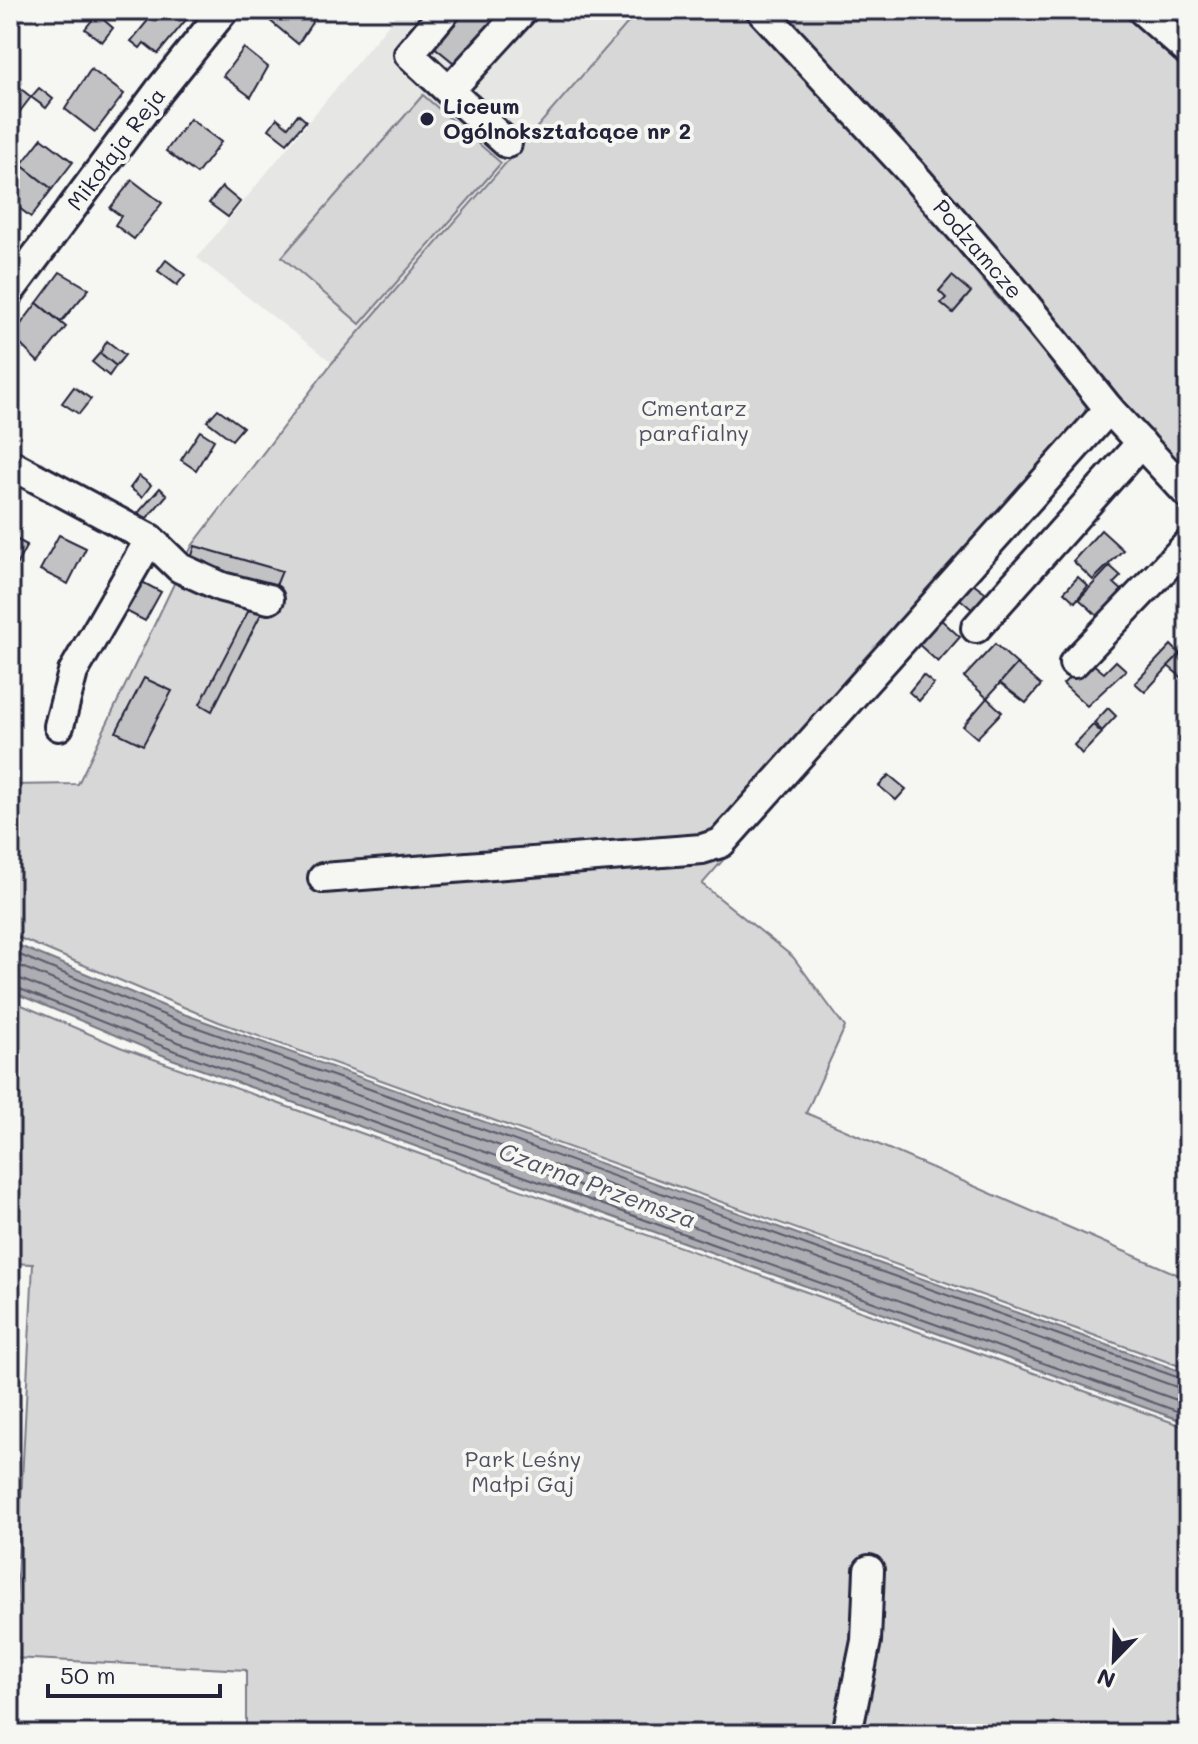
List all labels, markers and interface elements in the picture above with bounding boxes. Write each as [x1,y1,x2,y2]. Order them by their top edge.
street label: Mikołaja Reja [60,81,171,216]
place label: Liceum Ogólnokształcące nr 2 [443,91,691,145]
marker: Liceum Ogólnokształcące nr 2 [418,110,436,128]
street label: Podzamcze [927,193,1030,304]
park label: Cmentarz parafialny [639,393,749,447]
water label: Czarna Przemsza [495,1135,700,1235]
park label: Park Leśny Małpi Gaj [465,1444,581,1498]
north arrow [1074,1620,1154,1700]
scale bar [48,1648,220,1698]
text: 50 m [60,1659,116,1690]
text: N [1093,1662,1119,1695]

